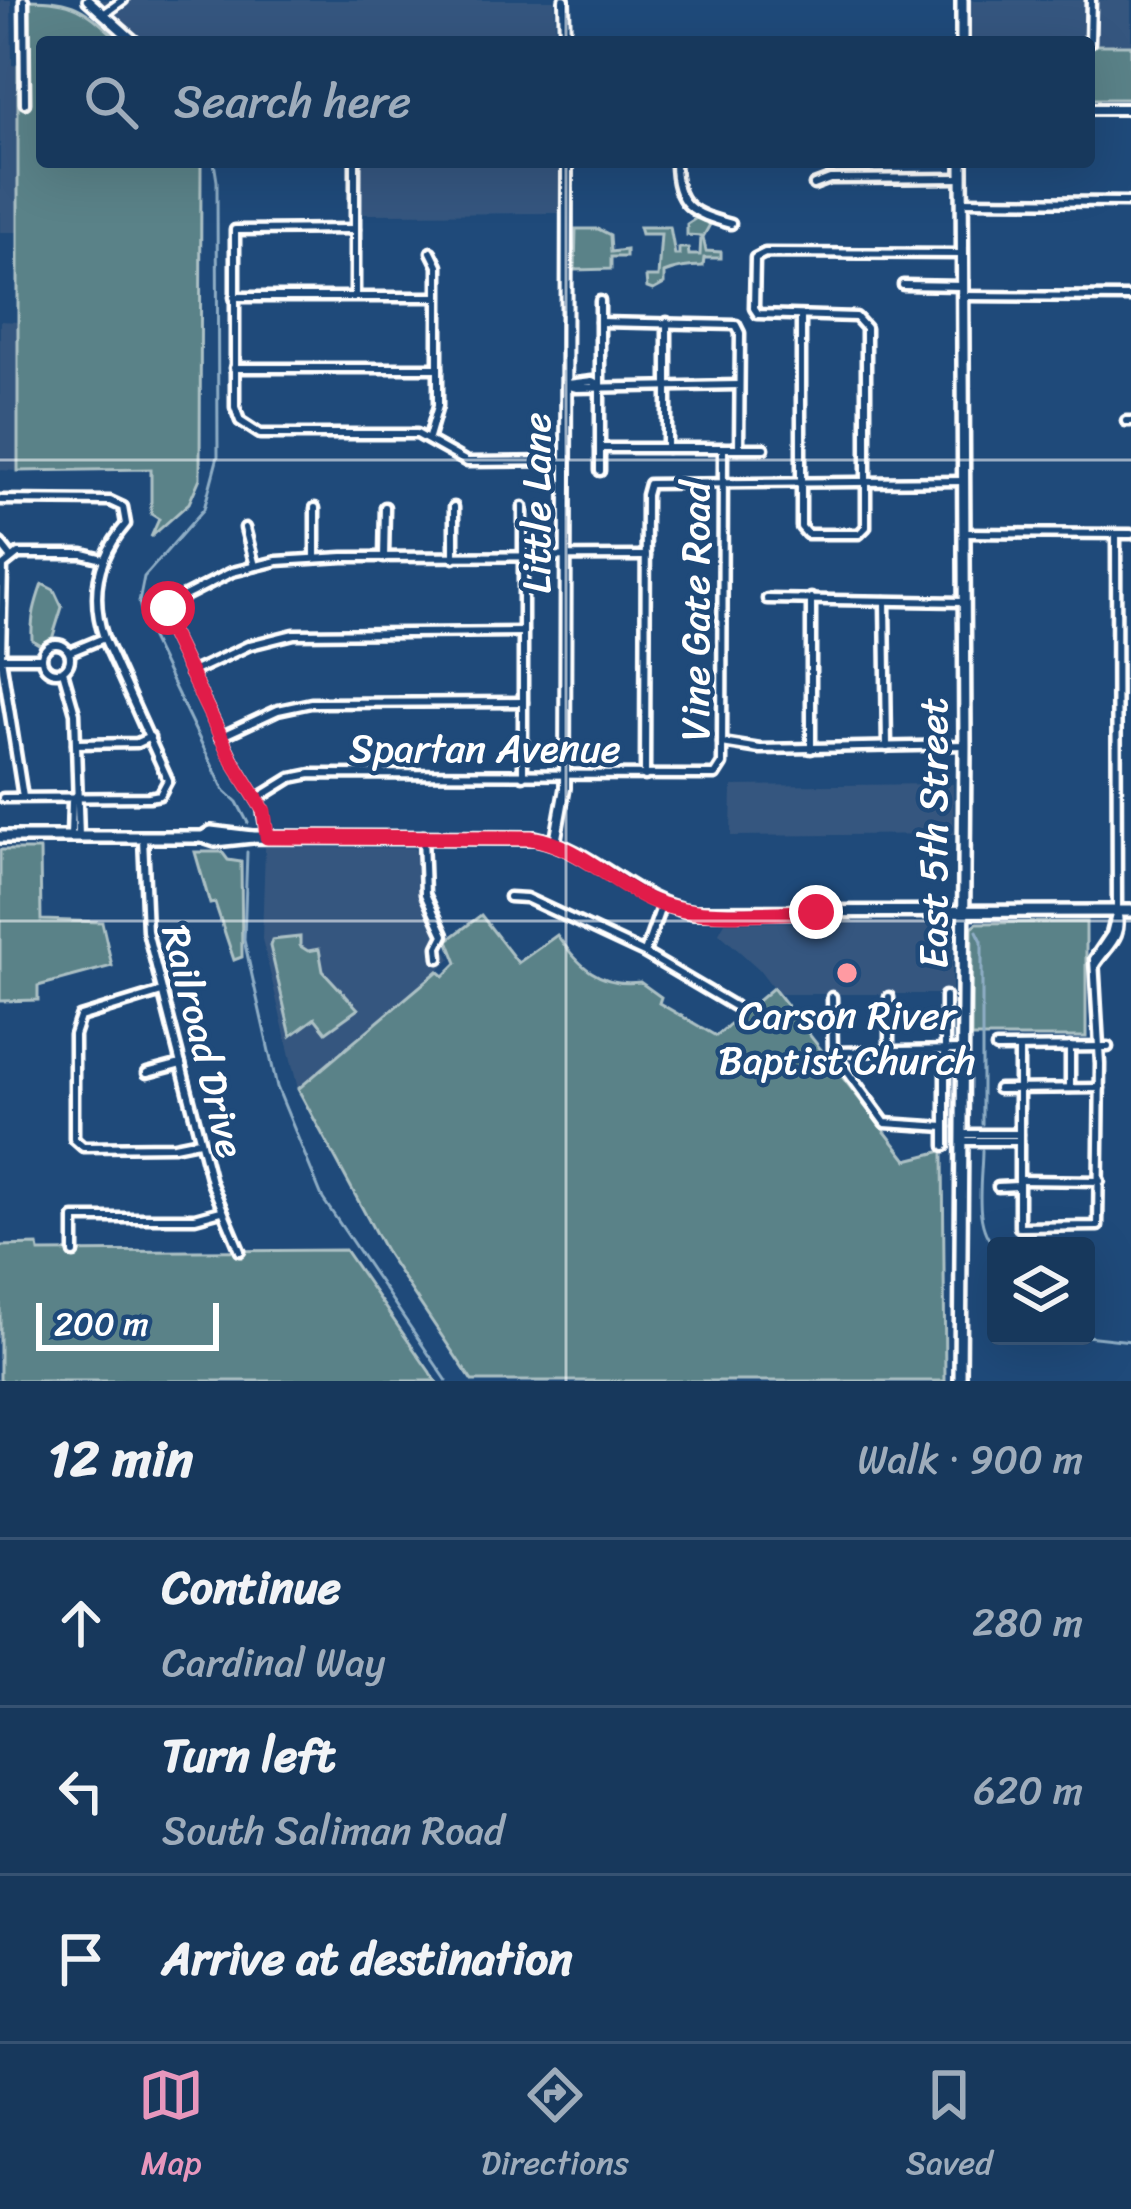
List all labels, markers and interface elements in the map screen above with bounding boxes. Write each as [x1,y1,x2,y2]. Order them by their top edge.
search box [36,36,1095,168]
text: Search here [174,62,411,142]
icon: search [78,69,144,135]
street label: Little Lane [502,413,571,593]
street label: Vine Gate Road [661,479,730,741]
route start [141,581,195,635]
street label: East 5th Street [899,697,968,969]
street label: Spartan Avenue [349,714,621,783]
route end [789,885,843,939]
street label: Railroad Drive [141,917,266,1165]
marker: Carson River Baptist Church [834,960,860,986]
place label: Carson River Baptist Church [718,981,976,1095]
map controls [987,1237,1095,1345]
button: layers [987,1237,1095,1345]
text: 200 m [54,1295,149,1353]
scale bar [36,1297,219,1350]
text: 12 min [48,1414,193,1504]
text: Walk · 900 m [857,1425,1083,1494]
text: Continue [162,1548,341,1628]
text: 280 m [972,1588,1083,1657]
icon: ahead [48,1590,114,1656]
text: Cardinal Way [162,1628,385,1697]
text: Turn left [162,1716,335,1796]
text: 620 m [974,1756,1083,1825]
icon: left [48,1758,114,1824]
text: South Saliman Road [162,1796,505,1865]
text: Arrive at destination [162,1919,572,1999]
icon: arrive [48,1926,114,1992]
tab: Map [138,2062,204,2192]
tab: Directions [481,2062,629,2192]
tab: Saved [906,2062,993,2192]

